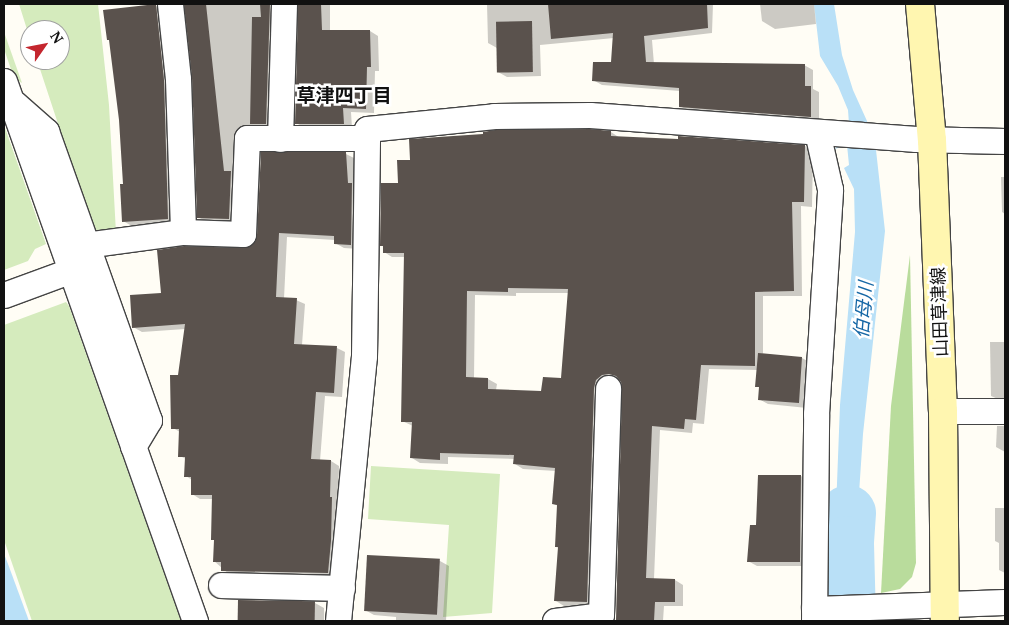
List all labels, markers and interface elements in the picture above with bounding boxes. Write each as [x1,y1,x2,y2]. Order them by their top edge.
north arrow [20,20,70,70]
text: N [46,27,68,47]
district label: 草津四丁目 [297,85,391,107]
street label: 山田草津線 [927,267,951,357]
water label: 伯母川 [850,281,878,339]

